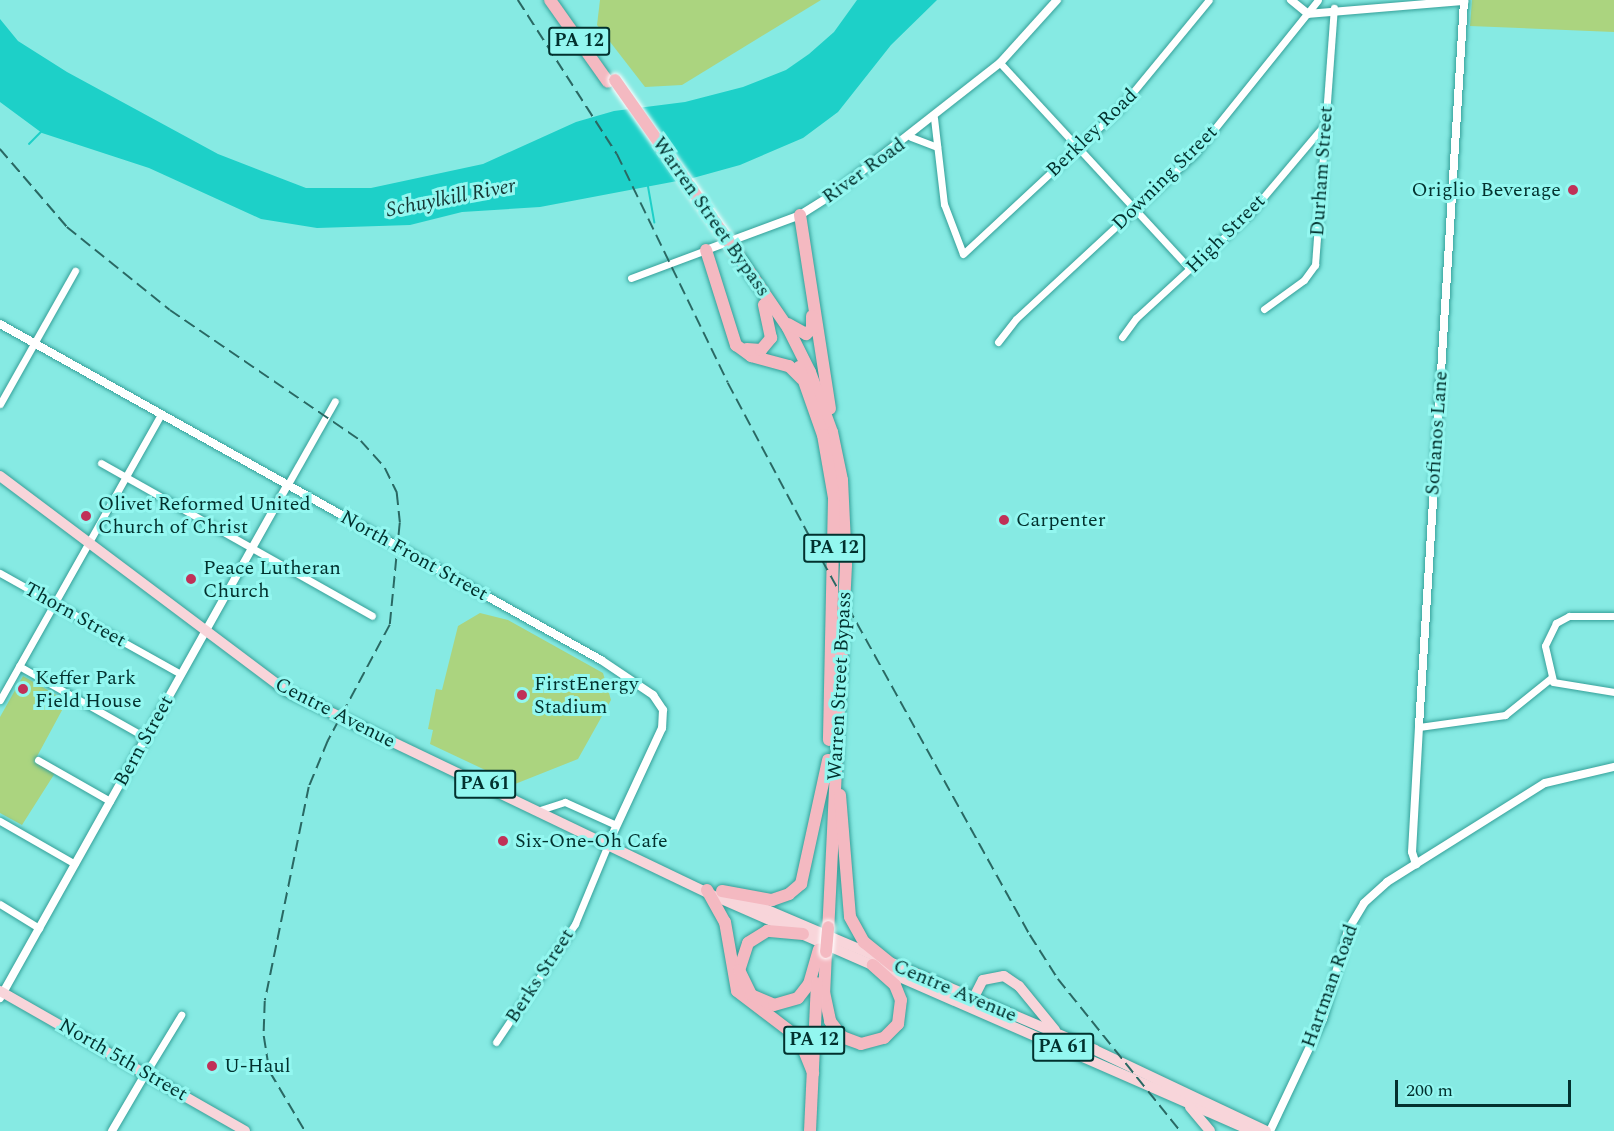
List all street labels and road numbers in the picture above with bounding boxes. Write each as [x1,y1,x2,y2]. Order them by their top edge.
road number: PA 12 [548,26,610,56]
street label: Berkley Road [1042,84,1142,182]
street label: Durham Street [1305,105,1339,237]
street label: Downing Street [1107,120,1223,236]
street label: Warren Street Bypass [647,132,775,302]
street label: River Road [818,133,910,209]
street label: High Street [1181,189,1271,279]
street label: Sofianos Lane [1421,370,1453,496]
street label: North Front Street [336,505,492,607]
road number: PA 12 [802,533,866,563]
street label: Thorn Street [20,577,130,653]
street label: Warren Street Bypass [823,591,857,781]
street label: Centre Avenue [271,672,399,754]
street label: Bern Street [109,691,179,791]
road number: PA 61 [454,769,516,799]
street label: Hartman Road [1297,921,1363,1051]
street label: Berks Street [501,924,579,1028]
street label: Centre Avenue [890,954,1020,1028]
street label: North 5th Street [54,1013,192,1107]
road number: PA 12 [782,1025,846,1055]
road number: PA 61 [1032,1032,1094,1062]

